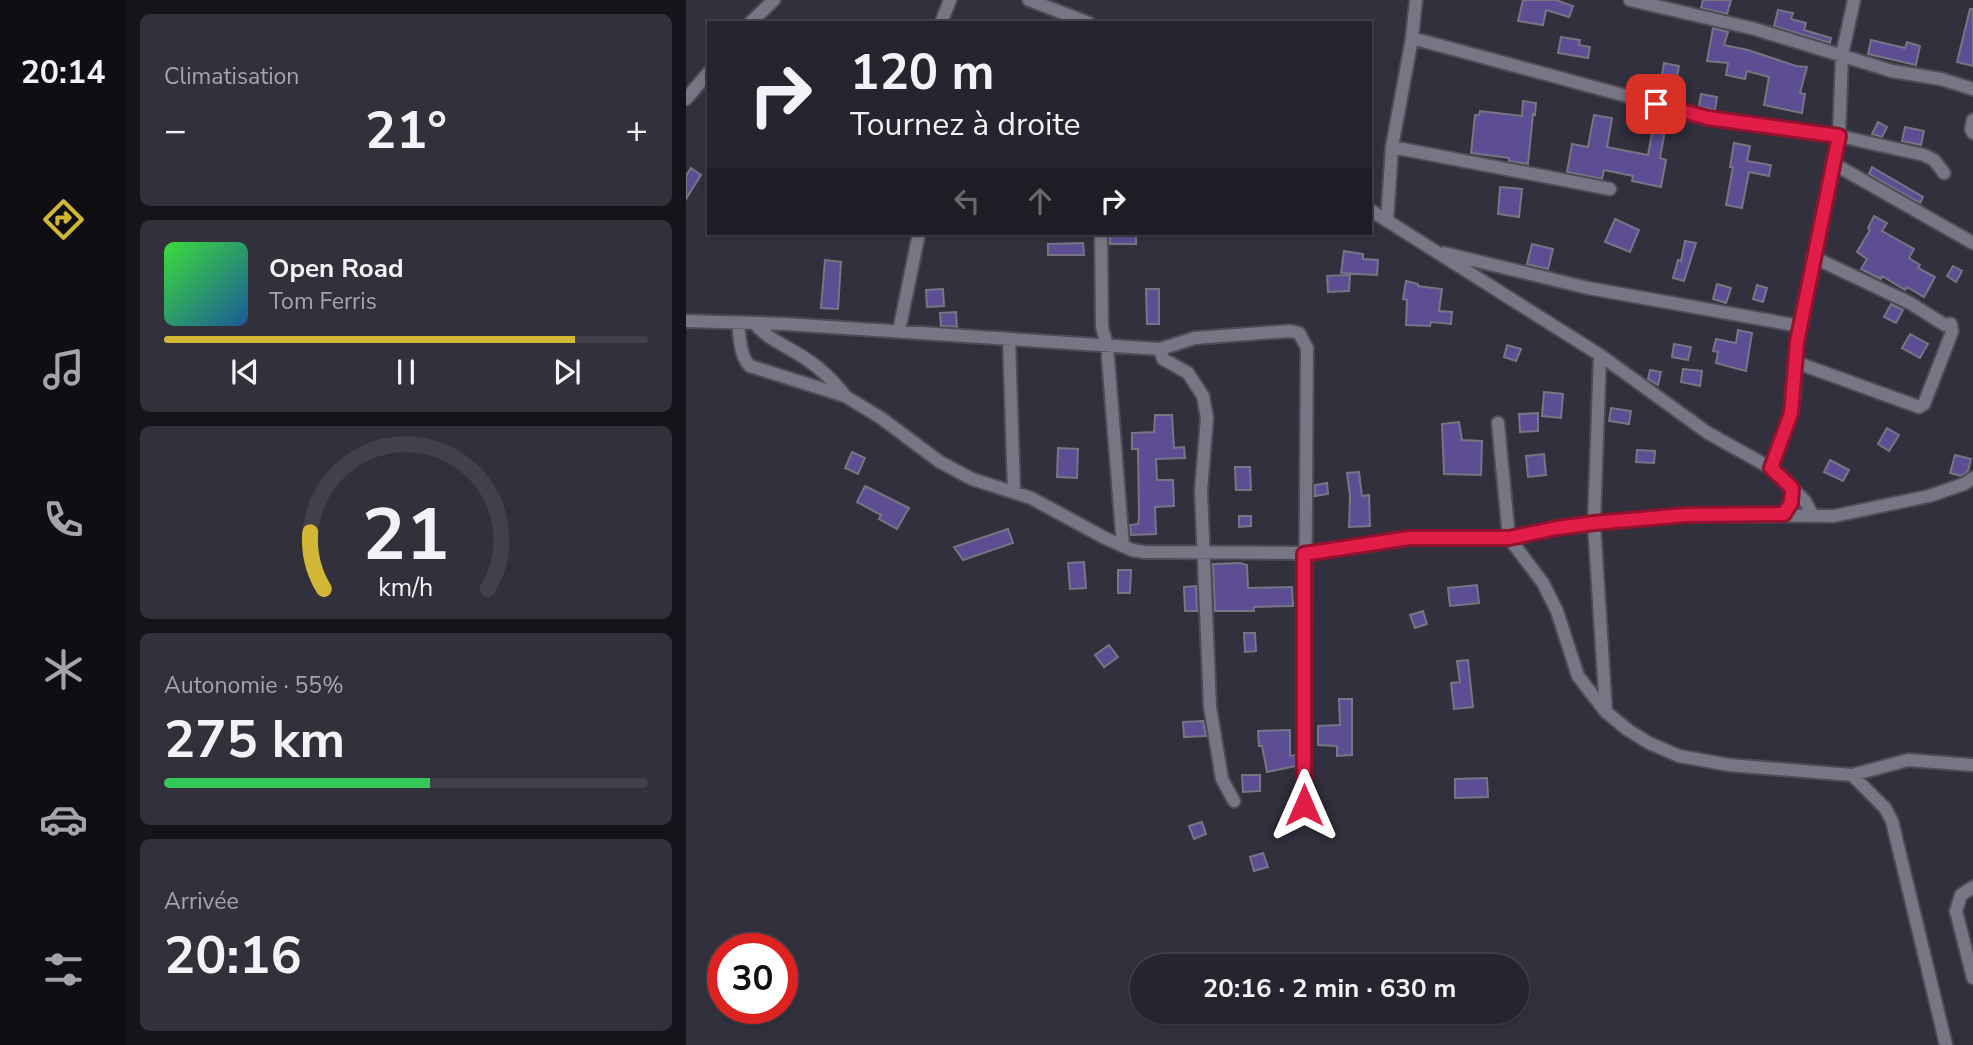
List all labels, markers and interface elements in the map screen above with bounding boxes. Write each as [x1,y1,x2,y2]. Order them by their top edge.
text: 120 m [850,39,994,106]
icon: right [735,49,826,140]
text: 20:14 [21,51,105,94]
text: Climatisation [164,61,299,92]
pin [1626,74,1686,134]
icon: arrive [1637,85,1675,123]
text: 21° [365,95,447,166]
text: Tournez à droite [850,103,1081,146]
text: − [164,105,187,156]
text: + [625,105,648,156]
icon: left [948,182,986,220]
icon: ahead [1021,182,1059,220]
icon: right [1094,182,1132,220]
icon: directions [39,195,88,244]
text: Open Road [269,251,404,286]
text: Tom Ferris [269,286,377,317]
icon: music [39,345,88,394]
icon: previous [226,353,264,391]
icon: pause [387,353,425,391]
icon: next [548,353,586,391]
text: 21 [362,485,450,585]
icon: phone [39,495,88,544]
text: km/h [378,570,434,604]
icon: climate [39,645,88,694]
text: Autonomie · 55% [164,670,344,701]
text: 275 km [164,704,345,775]
position arrow [1267,768,1341,842]
icon: car [39,795,88,844]
text: Arrivée [164,886,239,917]
text: 20:16 [164,920,302,991]
speed limit sign: 30 [707,933,798,1024]
icon: filters [39,945,88,994]
text: 20:16 · 2 min · 630 m [1203,971,1456,1006]

